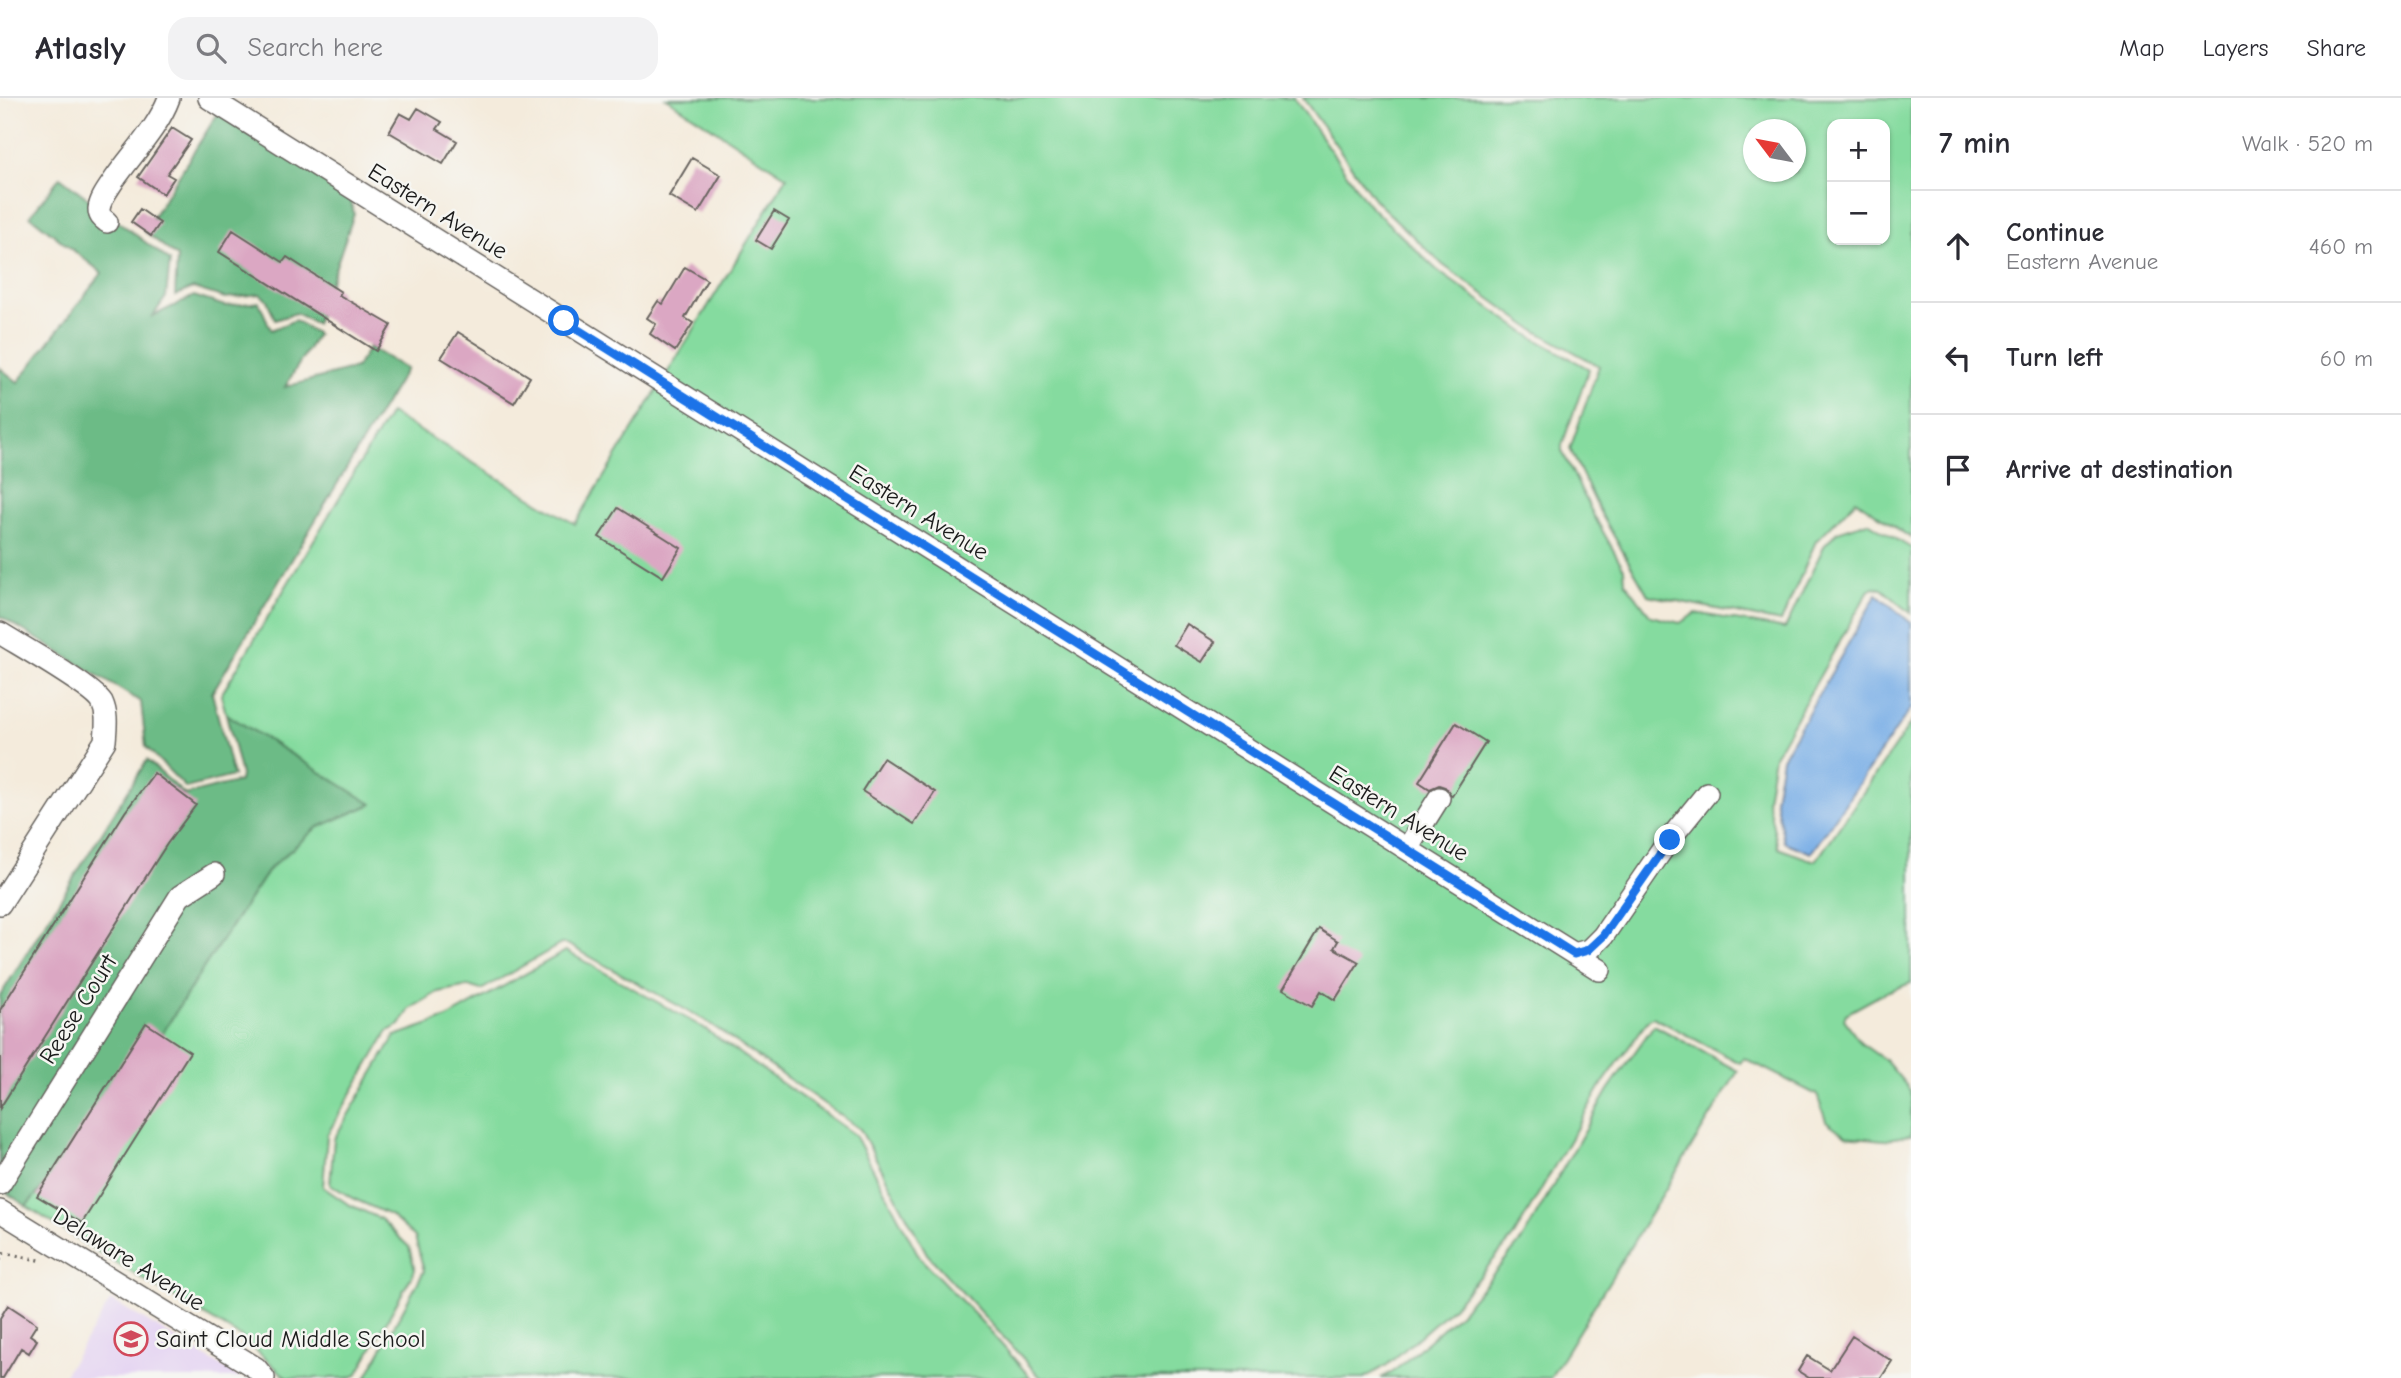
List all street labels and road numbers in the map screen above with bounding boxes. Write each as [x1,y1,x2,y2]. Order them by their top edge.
street label: Eastern Avenue [363,157,513,265]
street label: Eastern Avenue [844,458,994,566]
street label: Eastern Avenue [1324,759,1474,867]
street label: Reese Court [33,948,123,1069]
street label: Delaware Avenue [48,1201,210,1317]

